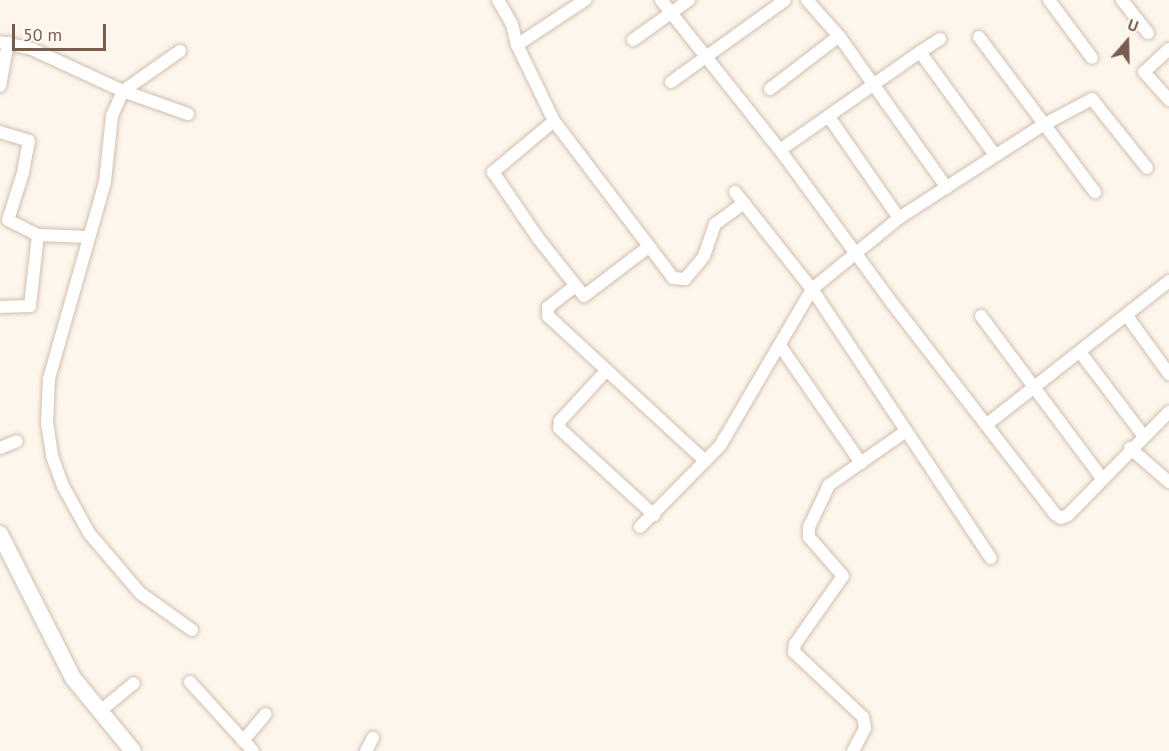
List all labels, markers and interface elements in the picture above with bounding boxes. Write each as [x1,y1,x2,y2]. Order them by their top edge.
scale bar [15,12,110,50]
north arrow [1097,12,1157,72]
text: U [1125,14,1141,36]
text: 50 m [23,23,62,46]

